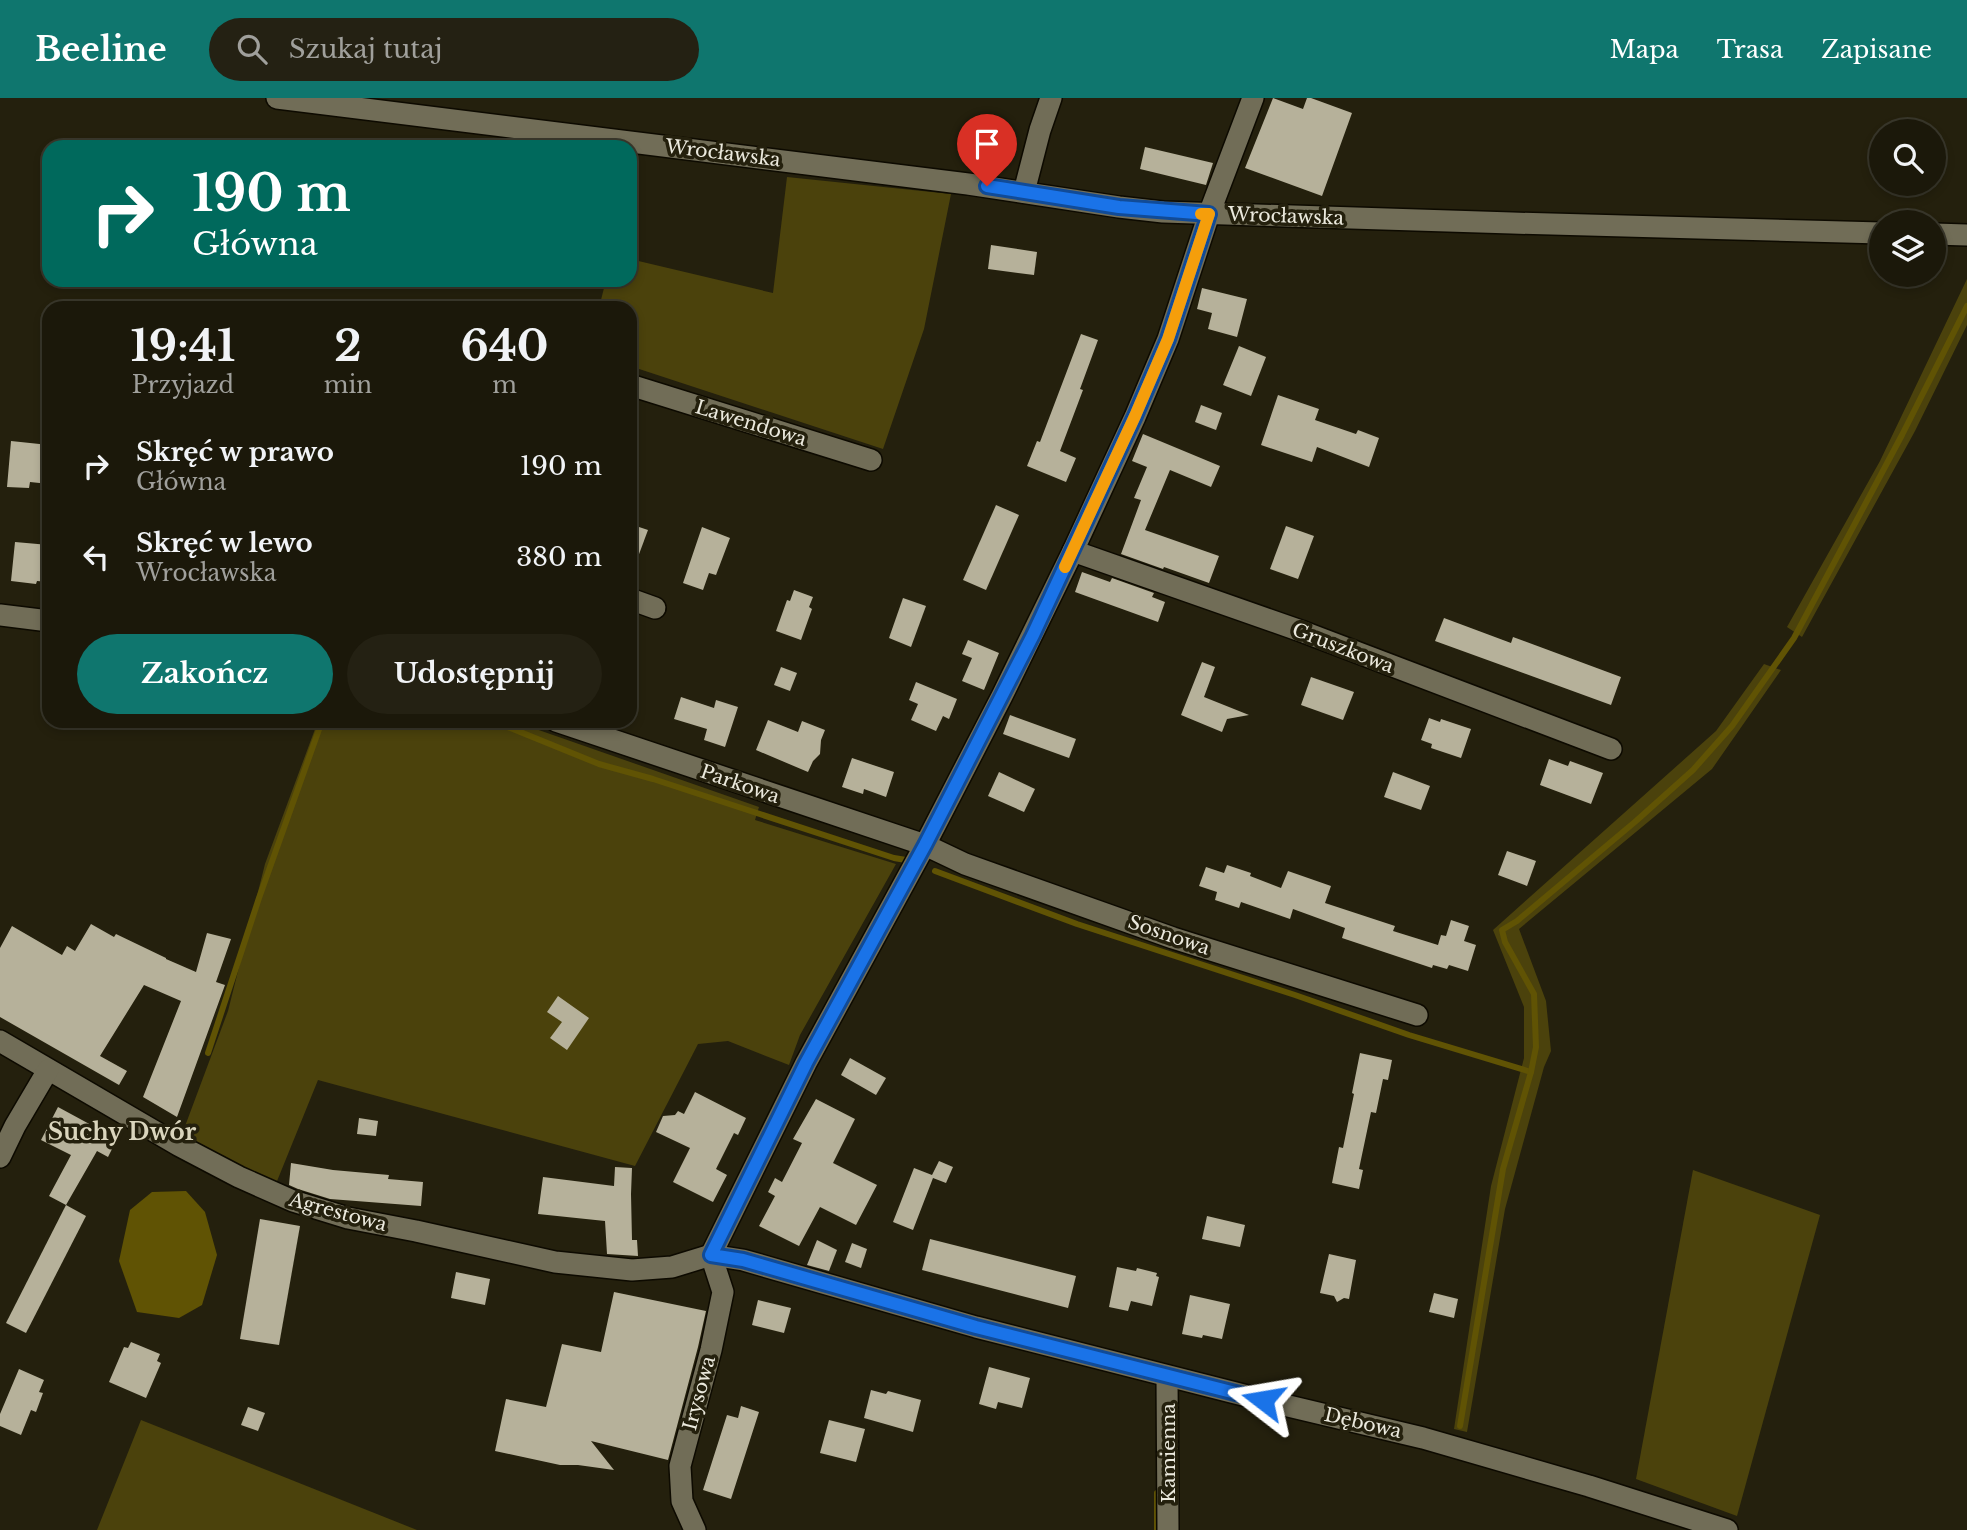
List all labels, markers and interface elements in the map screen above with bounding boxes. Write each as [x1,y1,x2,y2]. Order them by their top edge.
search box [209,18,699,81]
text: Beeline [35,29,167,70]
icon: search [233,30,271,68]
text: Szukaj tutaj [289,33,442,65]
text: Mapa [1610,35,1679,64]
text: Trasa [1717,35,1783,64]
text: Zapisane [1821,35,1932,64]
pin [957,114,1017,186]
map controls [1869,119,1946,287]
button: search [1869,119,1946,196]
icon: arrive [968,125,1006,163]
street label: Wrocławska [663,134,782,172]
text: 190 m [192,163,351,224]
icon: right [77,168,168,259]
street label: Wrocławska [1227,202,1345,230]
button: layers [1869,210,1946,287]
text: Główna [192,224,318,264]
text: 19:41 [130,320,235,372]
text: 2 [334,320,362,372]
text: 640 [461,320,548,372]
text: Przyjazd [132,371,234,399]
text: min [324,371,372,399]
text: m [492,371,517,399]
street label: Lawendowa [693,395,810,451]
text: Skręć w prawo [136,436,334,468]
icon: right [77,447,115,485]
text: 190 m [520,450,602,482]
text: Główna [136,468,226,496]
text: Skręć w lewo [136,527,313,559]
icon: left [77,538,115,576]
text: 380 m [516,541,602,573]
text: Wrocławska [136,559,276,587]
street label: Gruszkowa [1289,618,1398,678]
button: Zakończ [77,634,333,714]
button: Udostępnij [347,634,602,714]
street label: Parkowa [697,760,783,808]
street label: Sosnowa [1125,910,1213,960]
district label: Suchy Dwór [48,1118,197,1146]
street label: Agrestowa [286,1188,390,1236]
street label: Irysowa [678,1353,720,1433]
position arrow [1226,1363,1300,1437]
street label: Kamienna [1157,1403,1180,1503]
street label: Dębowa [1322,1403,1404,1443]

